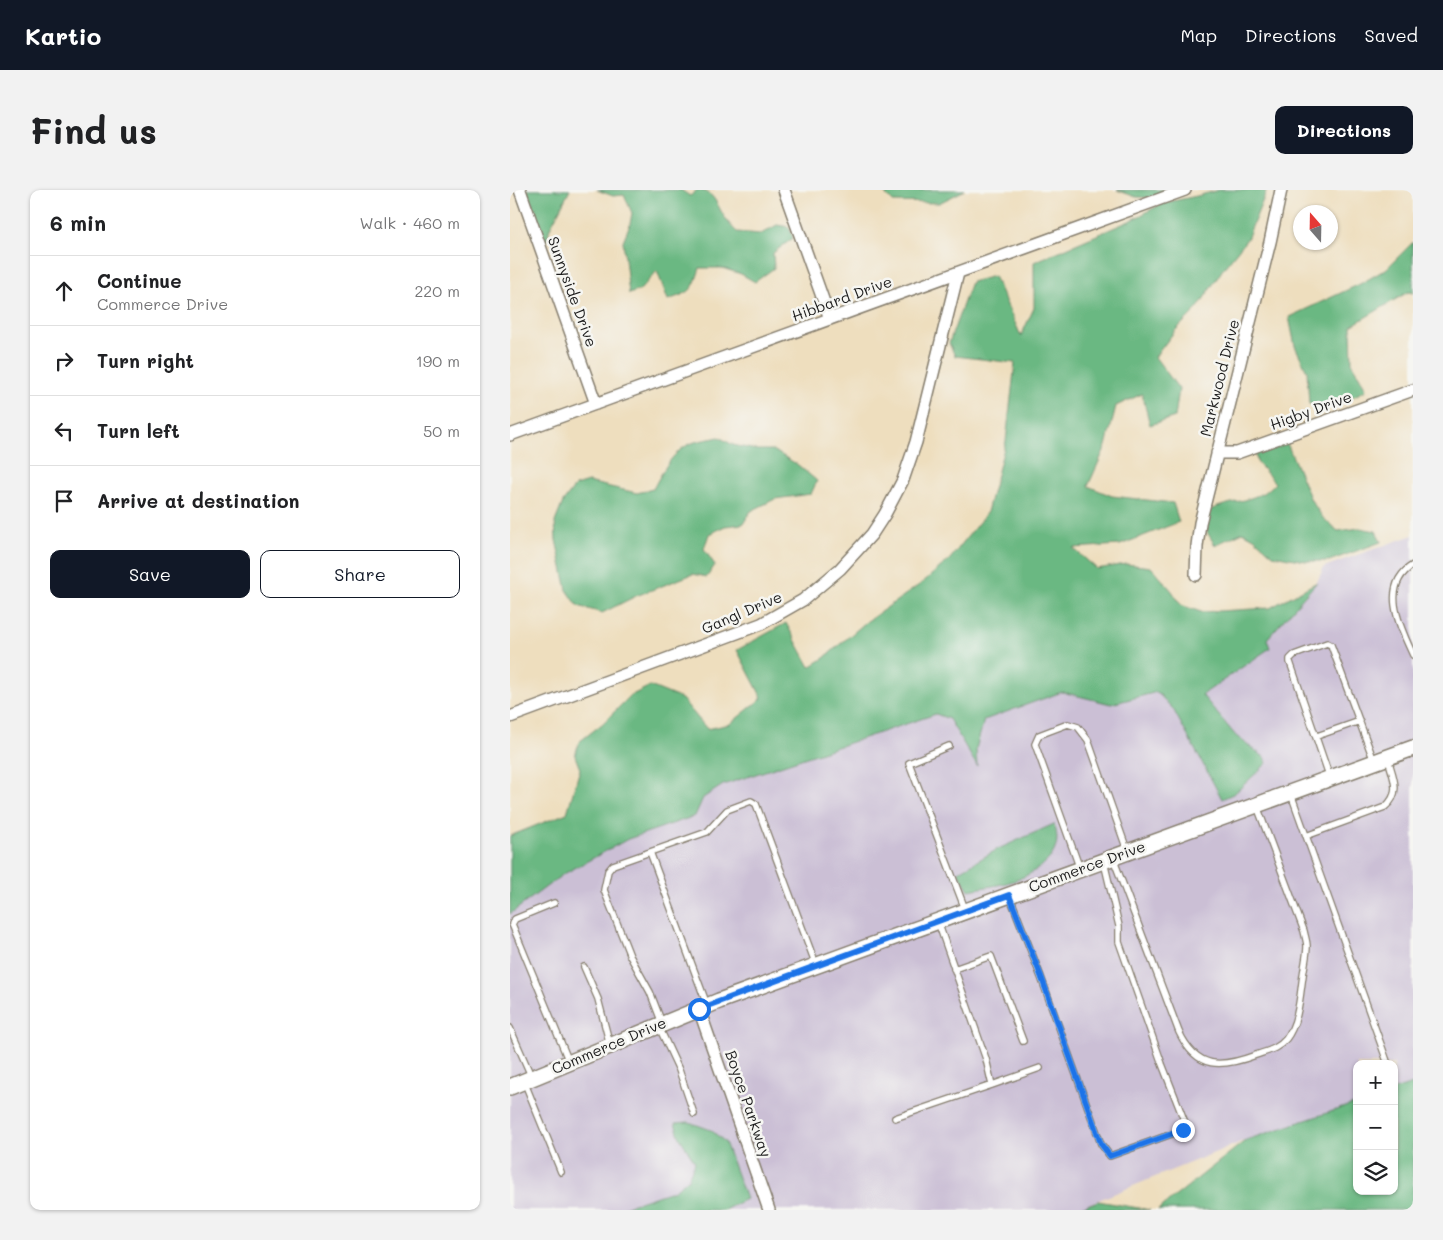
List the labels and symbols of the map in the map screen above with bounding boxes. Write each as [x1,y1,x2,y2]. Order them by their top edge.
north arrow [1293,205,1338,250]
street label: Sunnyside Drive [544,234,602,350]
street label: Hibbard Drive [789,271,895,325]
street label: Markwood Drive [1195,317,1243,438]
street label: Higby Drive [1267,386,1354,434]
street label: Gangl Drive [698,586,785,638]
street label: Commerce Drive [1025,836,1148,896]
route start [688,998,711,1021]
street label: Commerce Drive [548,1012,669,1078]
street label: Boyce Parkway [721,1048,777,1160]
route end [1172,1119,1195,1142]

